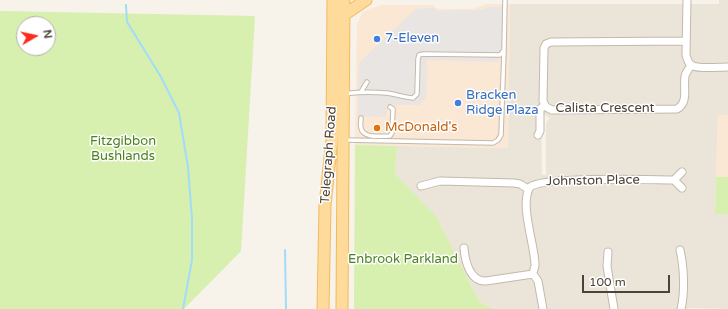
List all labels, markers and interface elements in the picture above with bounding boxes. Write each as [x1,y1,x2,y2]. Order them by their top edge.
north arrow [16,16,56,56]
text: N [40,29,54,40]
place label: 7-Eleven [385,31,439,47]
marker: 7-Eleven [372,34,382,44]
place label: Bracken Ridge Plaza [466,88,539,119]
marker: Bracken Ridge Plaza [453,98,463,108]
street label: Calista Crescent [556,101,654,117]
street label: Telegraph Road [318,106,340,204]
place label: McDonald's [385,120,458,136]
marker: McDonald's [372,123,382,133]
park label: Fitzgibbon Bushlands [90,134,156,165]
street label: Johnston Place [546,172,640,190]
park label: Enbrook Parkland [348,252,458,268]
scale bar [584,267,672,293]
text: 100 m [589,275,626,289]

